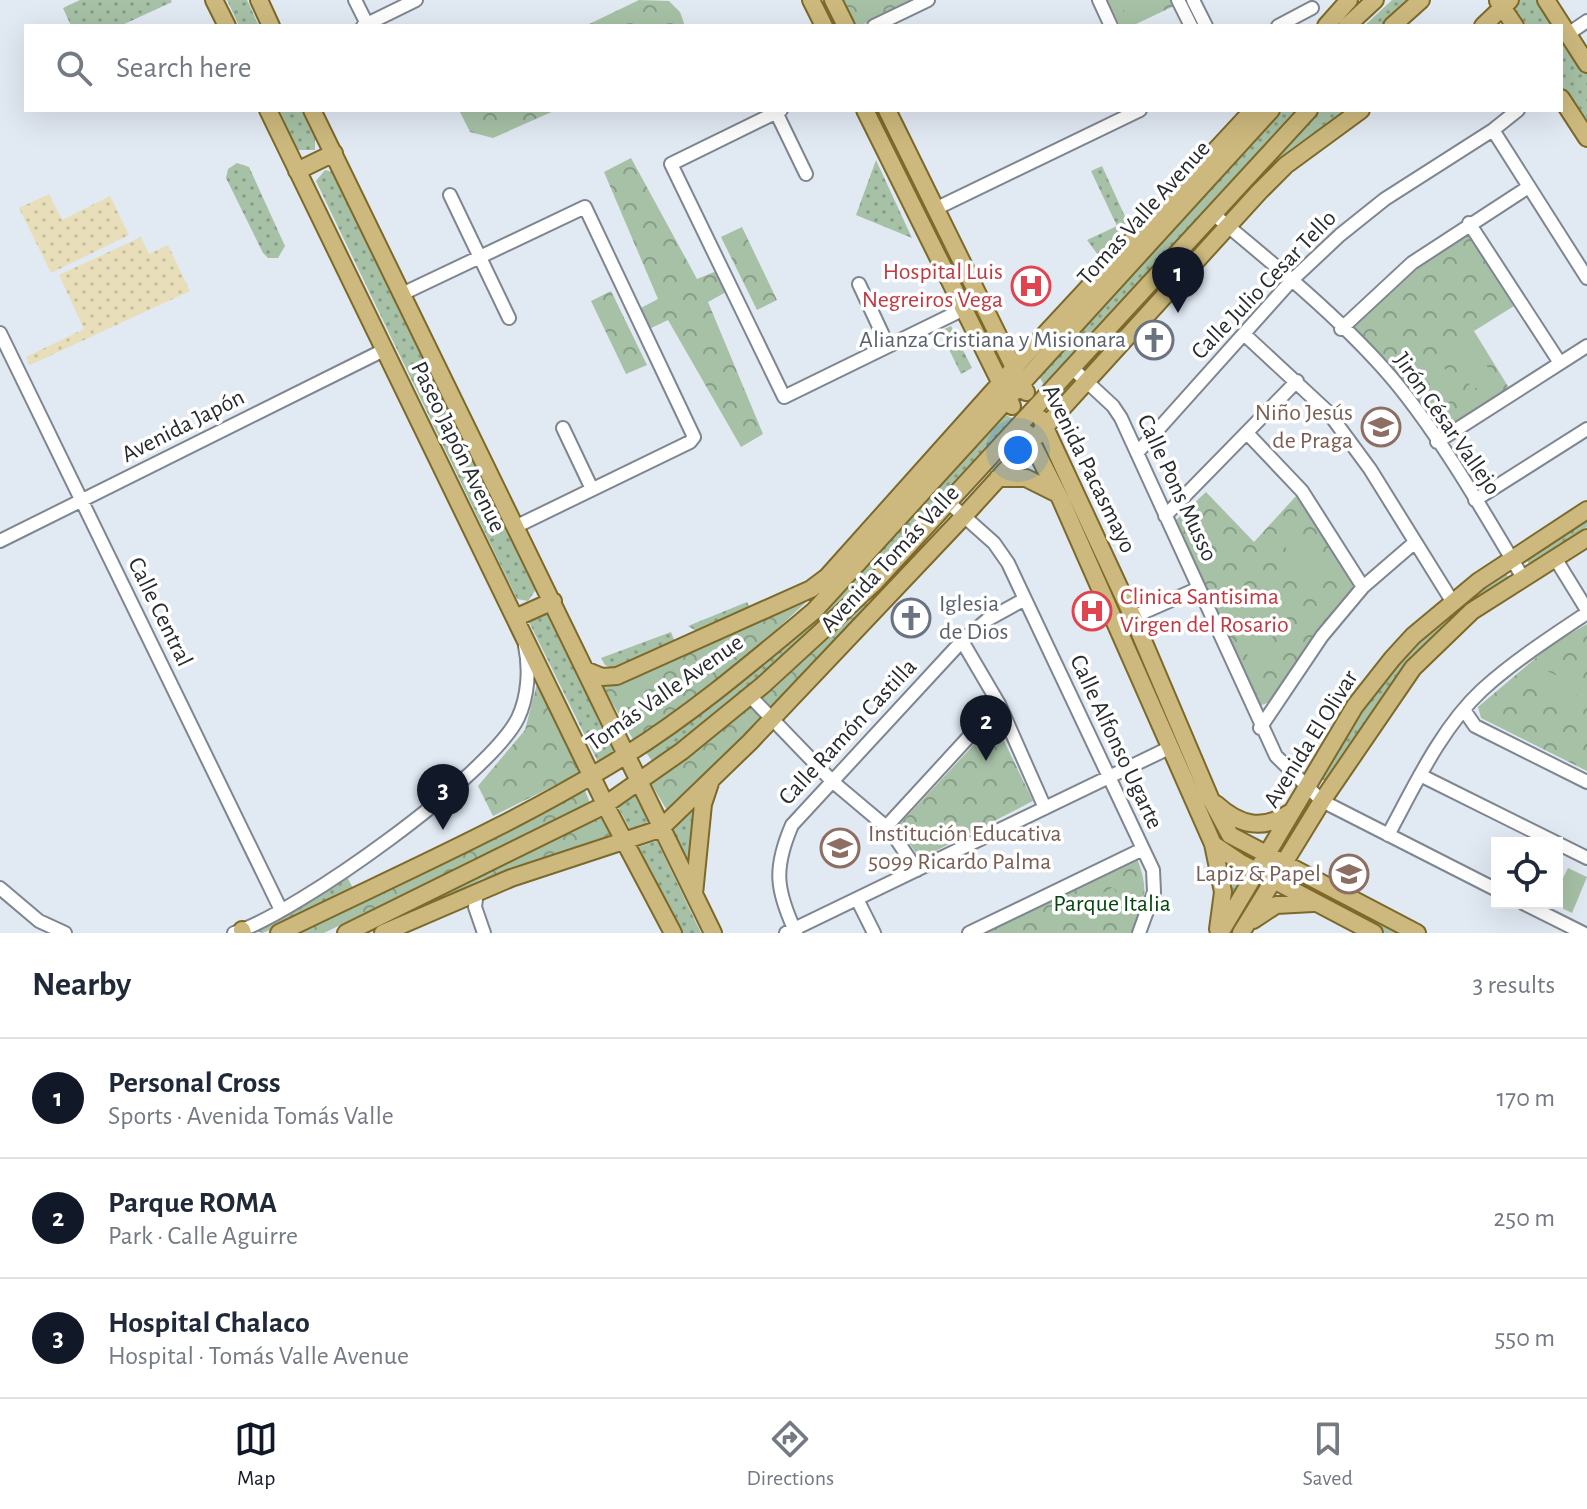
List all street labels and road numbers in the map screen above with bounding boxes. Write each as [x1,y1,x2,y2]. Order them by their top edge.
street label: Tomas Valle Avenue [1073,136,1215,290]
street label: Calle Julio Cesar Tello [1187,206,1341,364]
street label: Jirón César Vallejo [1389,348,1505,500]
street label: Paseo Japón Avenue [406,358,510,536]
street label: Avenida Pacasmayo [1038,381,1140,557]
street label: Avenida Japón [118,385,248,467]
street label: Calle Pons Musso [1133,411,1221,565]
street label: Avenida Tomás Valle [816,481,964,637]
street label: Calle Central [123,554,197,670]
street label: Tomás Valle Avenue [582,630,748,756]
street label: Calle Alfonso Ugarte [1065,651,1167,833]
street label: Calle Ramón Castilla [774,654,922,810]
street label: Avenida El Olivar [1259,666,1363,812]

